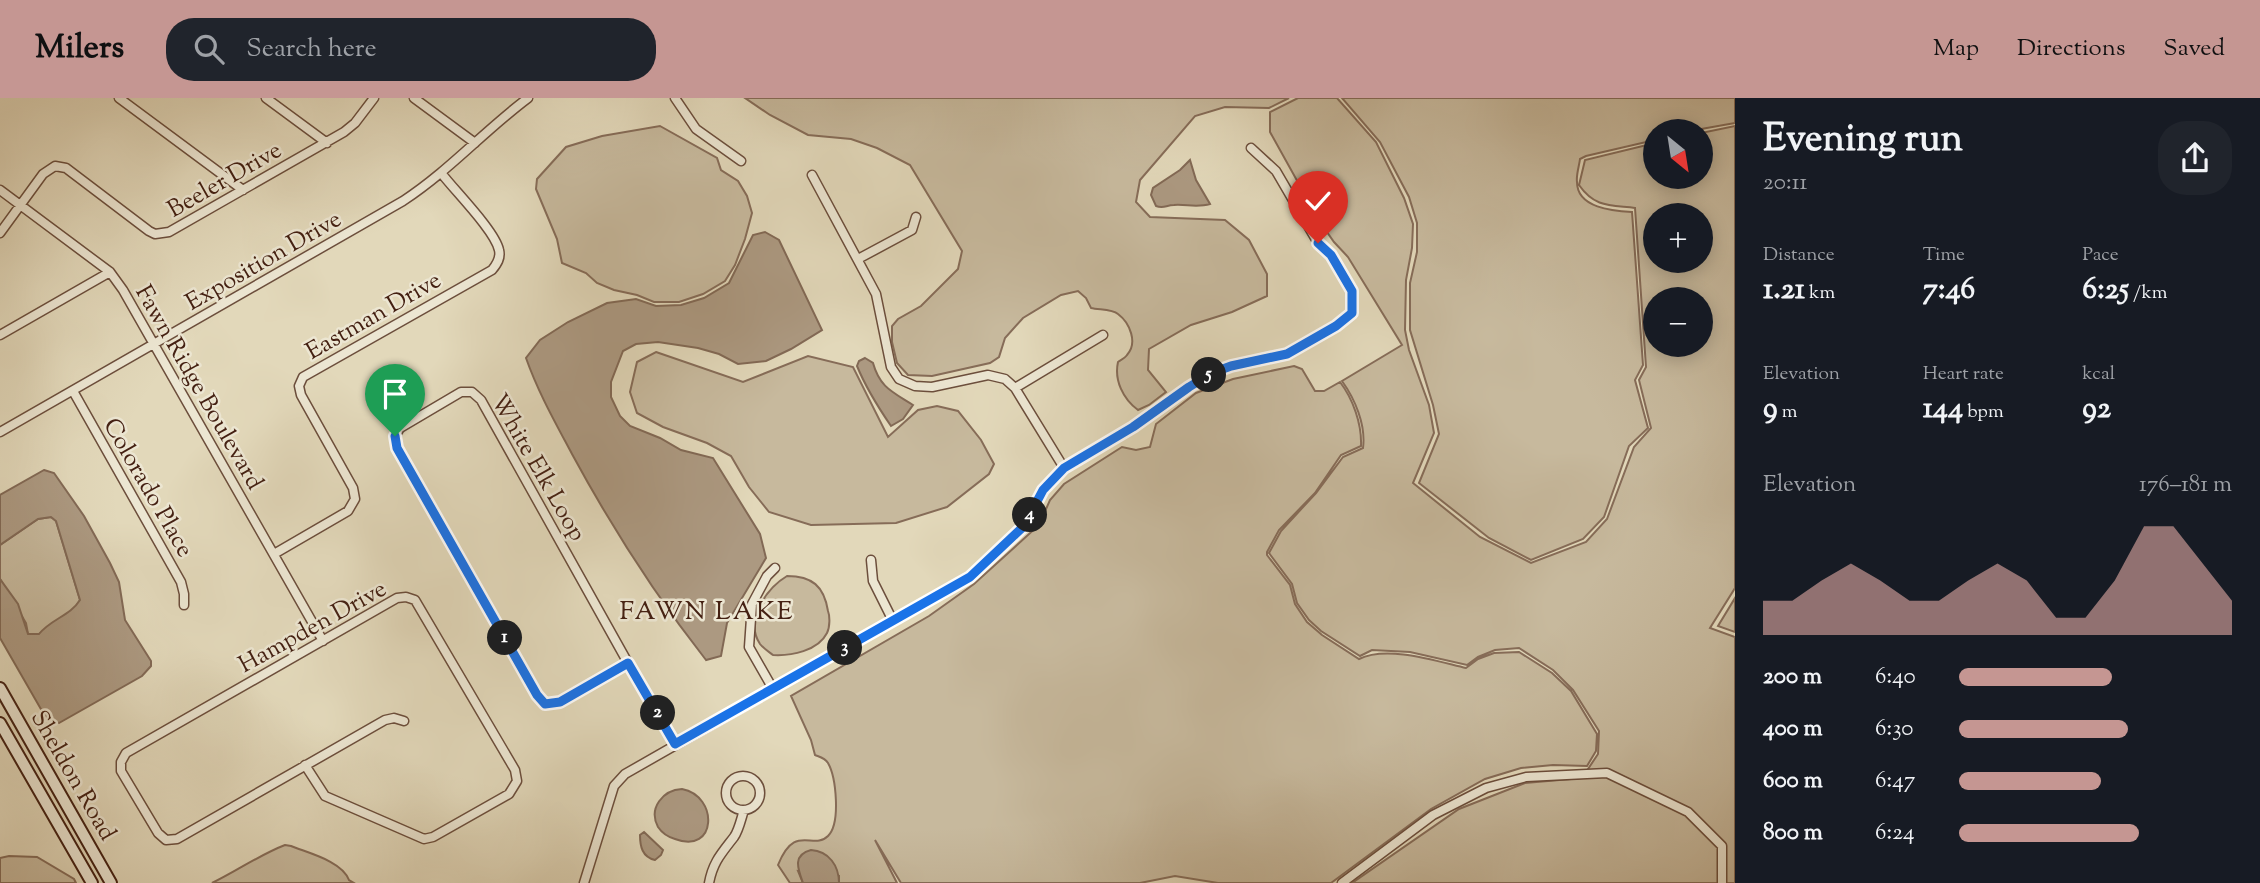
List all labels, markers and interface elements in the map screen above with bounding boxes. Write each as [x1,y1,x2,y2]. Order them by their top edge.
search box [166,18,656,81]
text: Milers [35,25,124,73]
icon: search [190,30,228,68]
text: Search here [246,31,377,68]
text: Map [1933,32,1979,66]
text: Directions [2017,32,2125,66]
text: Saved [2163,32,2225,66]
text: Evening run [1763,114,1963,168]
north arrow [1643,119,1713,189]
map controls [1643,119,1713,357]
button: share [2158,121,2232,195]
street label: Beeler Drive [162,134,288,227]
text: 20:11 [1763,167,1807,200]
pin [1288,171,1348,243]
icon: check [1299,182,1337,220]
street label: Exposition Drive [180,203,348,320]
button: + [1643,203,1713,273]
text: Distance [1763,242,1835,269]
text: Time [1923,242,1965,269]
text: Pace [2082,242,2119,269]
street label: Eastman Drive [300,264,448,369]
text: 1.21 [1763,269,1805,312]
text: 7:46 [1923,269,1975,312]
text: 6:25 [2082,269,2129,312]
street label: Fawn Ridge Boulevard [126,279,271,497]
text: km [1805,280,1835,307]
text: /km [2129,280,2167,307]
button: − [1643,287,1713,357]
pin: 5 [1192,358,1226,392]
text: 5 [1205,361,1212,388]
text: Elevation [1763,361,1840,388]
text: Heart rate [1923,361,2004,388]
text: kcal [2082,361,2115,388]
pin [365,364,425,436]
icon: arrive [376,375,414,413]
street label: White Elk Loop [481,388,593,548]
text: 9 [1763,388,1778,431]
text: 144 [1923,388,1963,431]
text: 92 [2082,388,2111,431]
text: m [1778,399,1797,426]
text: bpm [1963,399,2004,426]
street label: Colorado Place [94,412,201,564]
text: Elevation [1763,469,1856,502]
text: 176–181 m [2139,469,2232,502]
pin: 4 [1012,498,1048,532]
text: 4 [1025,501,1034,528]
street label: Hampden Drive [233,573,393,683]
district label: FAWN LAKE [620,594,794,631]
pin: 1 [488,620,522,656]
text: 1 [501,624,508,651]
pin: 3 [828,630,862,666]
text: 3 [841,634,848,661]
text: 200 m [1763,661,1822,694]
text: 6:40 [1875,661,1916,694]
pin: 2 [640,696,676,730]
text: 2 [653,699,662,726]
street label: Sheldon Road [21,705,124,848]
text: 400 m [1763,713,1823,746]
text: 6:30 [1875,713,1913,746]
text: 600 m [1763,765,1823,798]
text: 6:47 [1875,765,1915,798]
text: 800 m [1763,817,1823,850]
text: 6:24 [1875,817,1915,850]

